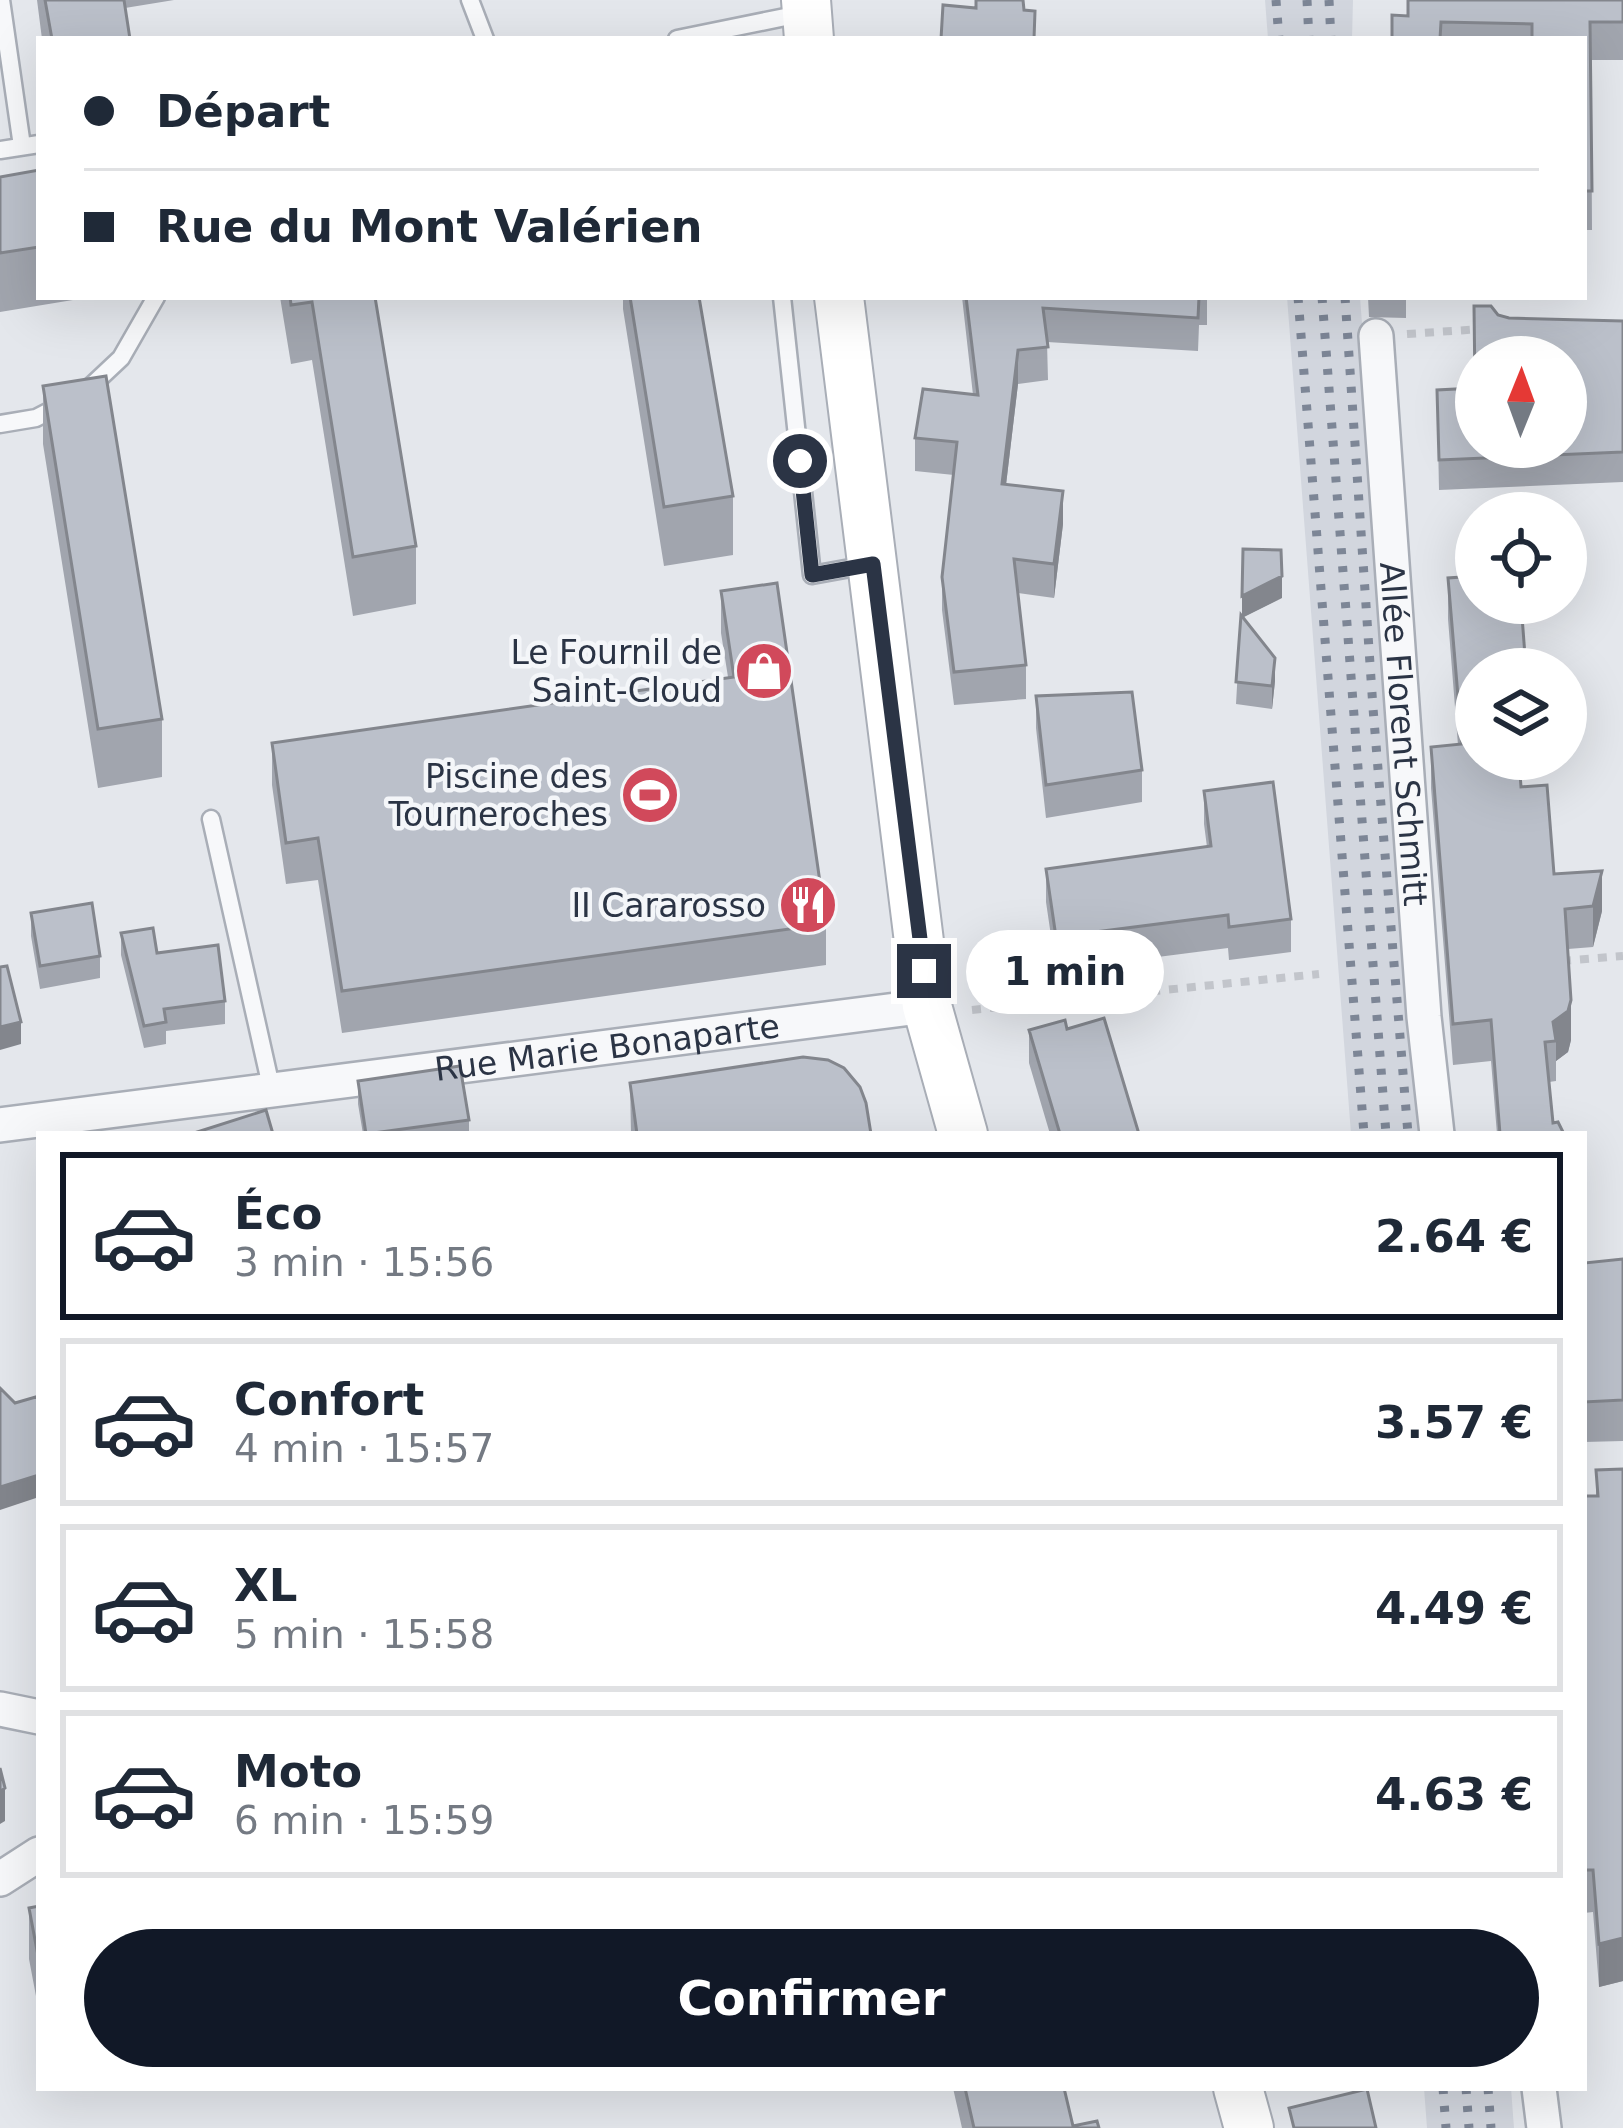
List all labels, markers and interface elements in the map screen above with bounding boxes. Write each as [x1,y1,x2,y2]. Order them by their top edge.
text: Départ [156,85,330,138]
text: Rue du Mont Valérien [156,200,703,253]
north arrow [1455,336,1587,468]
map controls [1455,336,1587,780]
route start [773,434,827,488]
button: locate [1455,492,1587,624]
street label: Allée Florent Schmitt [1372,560,1436,908]
place label: Le Fournil de Saint-Cloud [511,633,722,710]
shop icon: Le Fournil de Saint-Cloud [733,640,795,702]
button: layers [1455,648,1587,780]
place label: Piscine des Tourneroches [388,757,608,834]
sports icon: Piscine des Tourneroches [619,764,681,826]
restaurant icon: II Cararosso [777,874,839,936]
place label: II Cararosso [571,886,766,925]
callout: 1 min [966,929,1164,1013]
route end [897,944,951,998]
text: 1 min [1004,949,1126,994]
street label: Rue Marie Bonaparte [432,1006,782,1089]
icon: car [90,1182,198,1290]
text: Éco [234,1187,322,1240]
text: 2.64 € [1375,1210,1533,1263]
text: 3 min · 15:56 [234,1240,494,1285]
icon: car [90,1368,198,1476]
text: Confort [234,1373,424,1426]
text: 3.57 € [1375,1396,1533,1449]
text: 4 min · 15:57 [234,1426,494,1471]
icon: car [90,1554,198,1662]
text: XL [234,1559,297,1612]
text: 4.49 € [1375,1582,1533,1635]
text: 5 min · 15:58 [234,1612,494,1657]
icon: car [90,1740,198,1848]
text: Moto [234,1745,362,1798]
text: 4.63 € [1375,1768,1533,1821]
text: 6 min · 15:59 [234,1798,494,1843]
button: Confirmer [84,1929,1539,2067]

